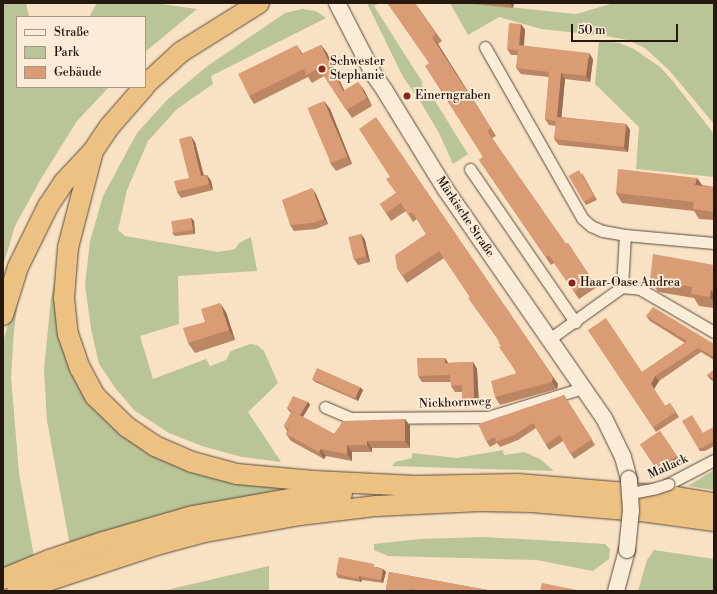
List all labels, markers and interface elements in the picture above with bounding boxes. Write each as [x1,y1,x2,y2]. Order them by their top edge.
legend [16,16,146,88]
scale bar [573,16,680,42]
text: 50 m [578,23,606,38]
text: Straße [54,25,89,40]
text: Park [54,45,79,60]
place label: Schwester Stephanie [330,55,385,83]
marker: Schwester Stephanie [317,64,327,74]
text: Gebäude [54,65,102,80]
place label: Einerngraben [415,89,491,103]
marker: Einerngraben [402,91,412,101]
street label: Märkische Straße [433,174,497,260]
place label: Haar-Oase Andrea [580,276,680,290]
marker: Haar-Oase Andrea [567,278,577,288]
street label: Nickhornweg [419,395,491,411]
street label: Mallack [646,452,690,482]

